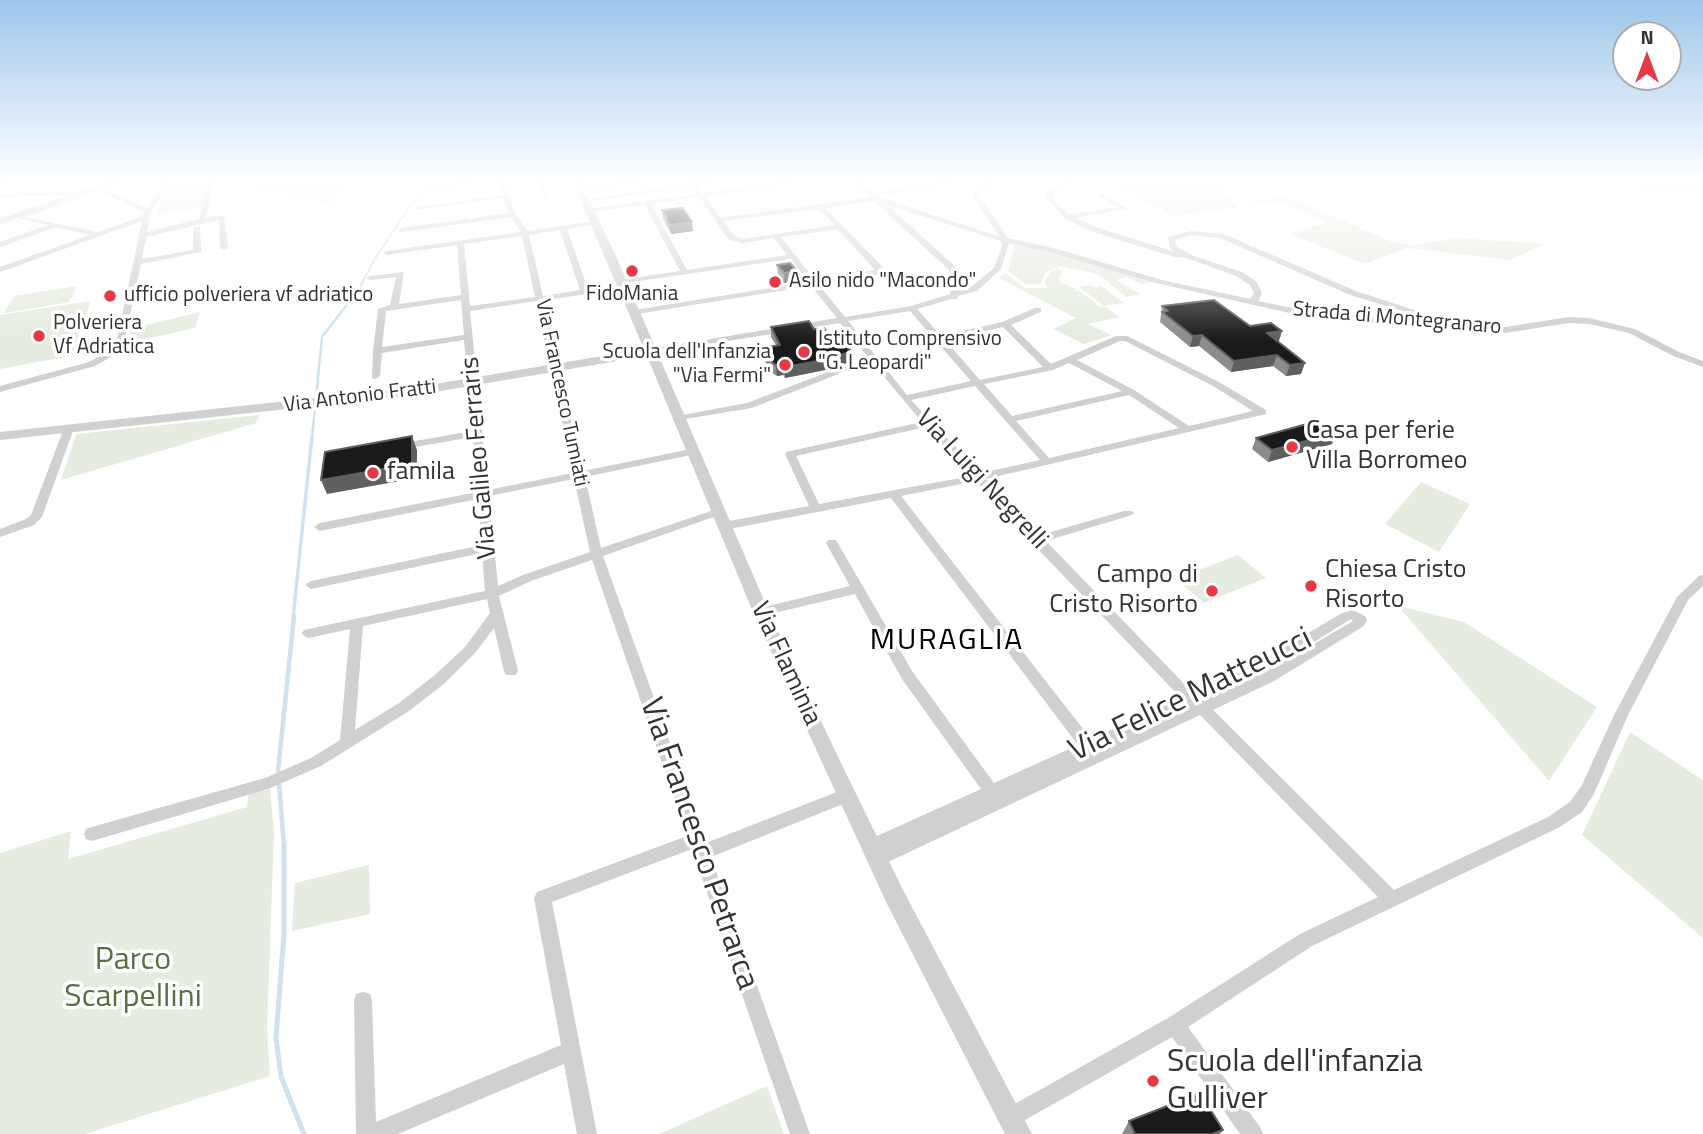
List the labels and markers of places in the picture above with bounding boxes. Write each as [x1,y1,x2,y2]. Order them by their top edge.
marker: FidoMania [624,263,640,279]
place label: Asilo nido "Macondo" [789,269,976,295]
marker: Asilo nido "Macondo" [767,274,783,290]
place label: FidoMania [586,282,678,308]
place label: ufficio polveriera vf adriatico [124,283,373,309]
marker: ufficio polveriera vf adriatico [102,288,118,304]
place label: Polveriera Vf Adriatica [53,311,154,361]
place label: Istituto Comprensivo "G. Leopardi" [818,327,1002,377]
marker: Polveriera Vf Adriatica [31,328,47,344]
place label: Scuola dell'Infanzia "Via Fermi" [603,340,771,390]
marker: Istituto Comprensivo "G. Leopardi" [796,344,812,360]
marker: Scuola dell'Infanzia "Via Fermi" [777,357,793,373]
place label: Casa per ferie Villa Borromeo [1306,416,1467,478]
marker: Casa per ferie Villa Borromeo [1284,439,1300,455]
place label: famila [387,457,455,489]
marker: famila [365,465,381,481]
place label: Chiesa Cristo Risorto [1325,555,1466,616]
place label: Campo di Cristo Risorto [1049,560,1198,622]
marker: Chiesa Cristo Risorto [1303,578,1319,594]
marker: Campo di Cristo Risorto [1204,583,1220,599]
place label: Scuola dell'infanzia Gulliver [1167,1044,1423,1119]
marker: Scuola dell'infanzia Gulliver [1145,1073,1161,1089]

